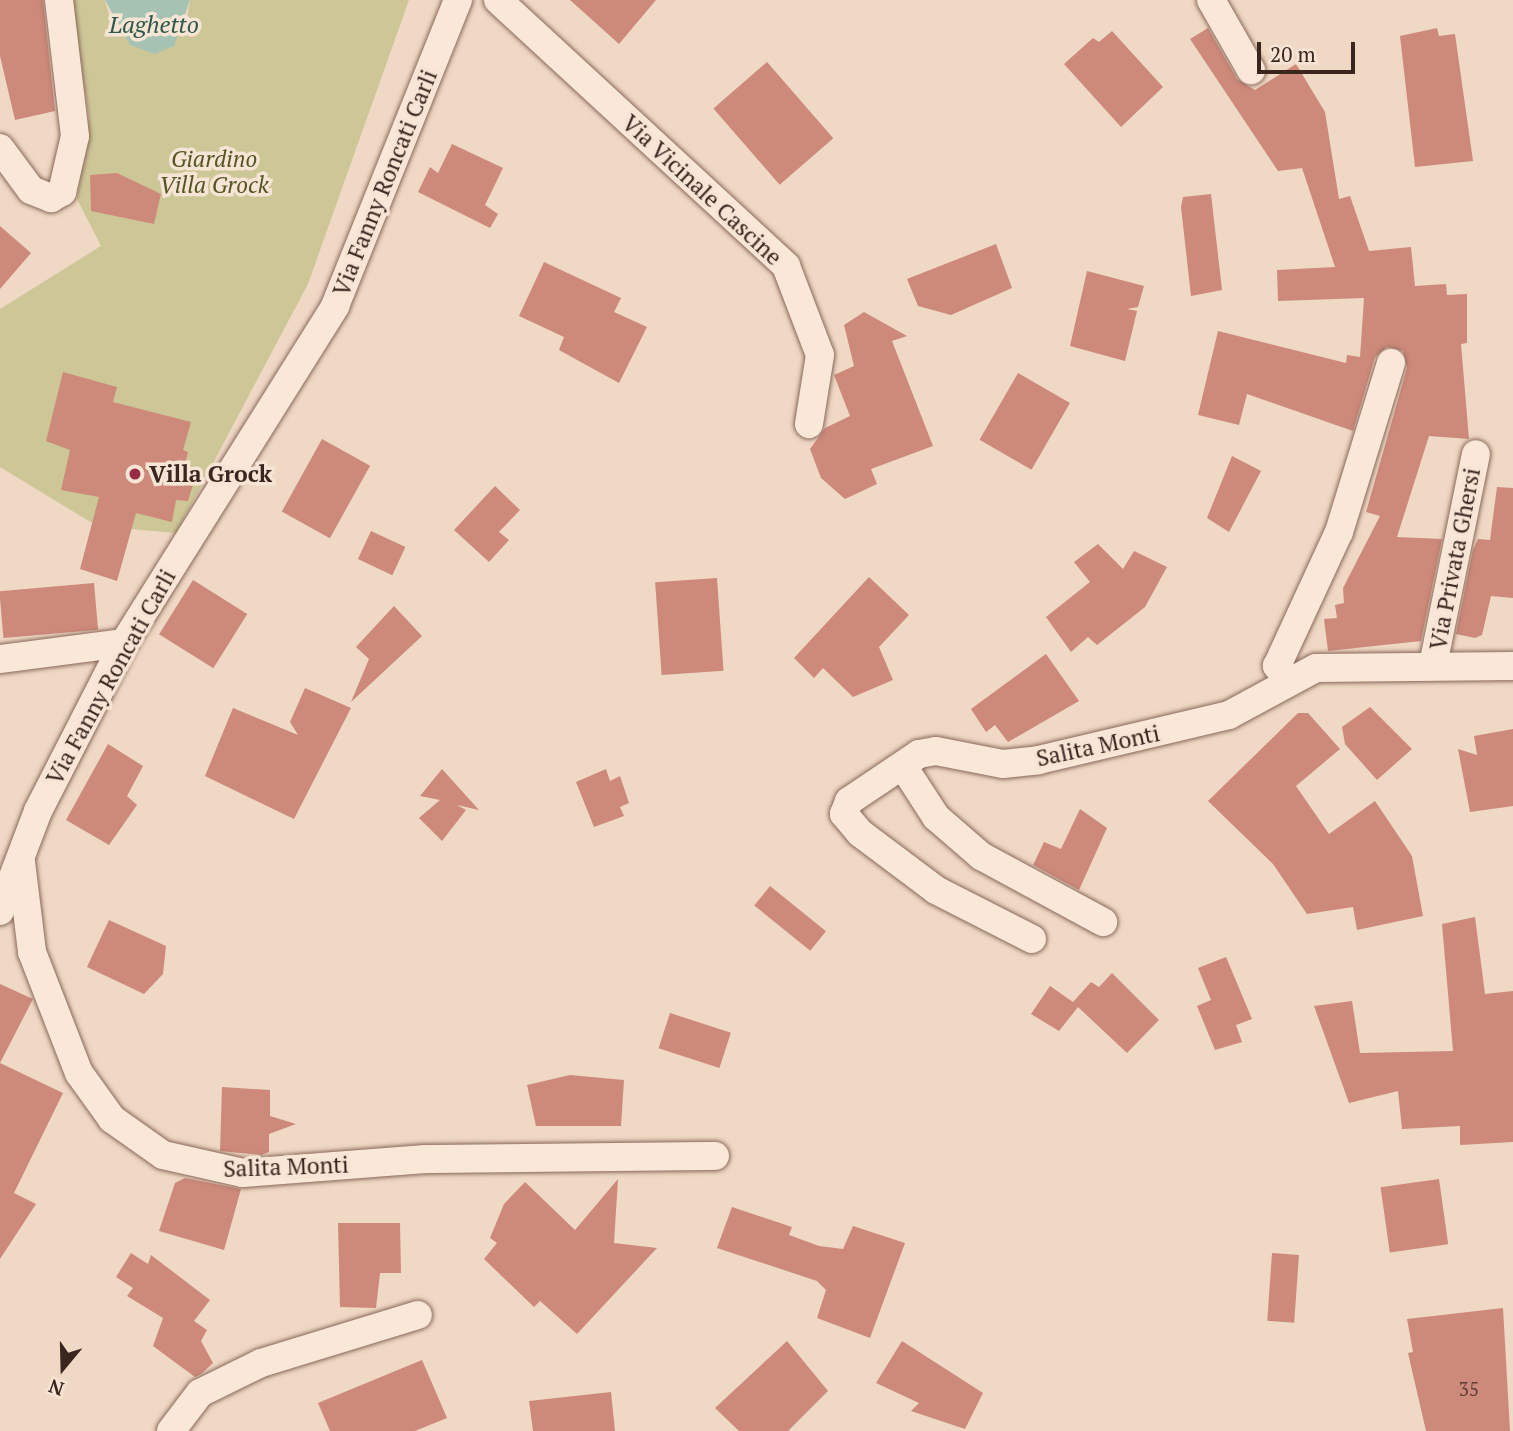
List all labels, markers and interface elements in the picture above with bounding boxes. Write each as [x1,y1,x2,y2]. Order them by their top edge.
water label: Laghetto [109,11,199,39]
scale bar [1261,28,1359,72]
text: 20 m [1270,40,1316,68]
street label: Via Fanny Roncati Carli [327,66,443,300]
street label: Via Vicinale Cascine [616,109,788,271]
park label: Giardino Villa Grock [159,145,269,199]
place label: Villa Grock [149,460,272,488]
marker: Villa Grock [127,466,143,482]
street label: Via Privata Ghersi [1424,466,1486,652]
street label: Via Fanny Roncati Carli [40,565,182,789]
street label: Salita Monti [1034,719,1162,773]
street label: Salita Monti [223,1151,349,1183]
north arrow [28,1333,98,1403]
text: N [45,1374,67,1402]
house number: 35 [1459,1378,1479,1400]

